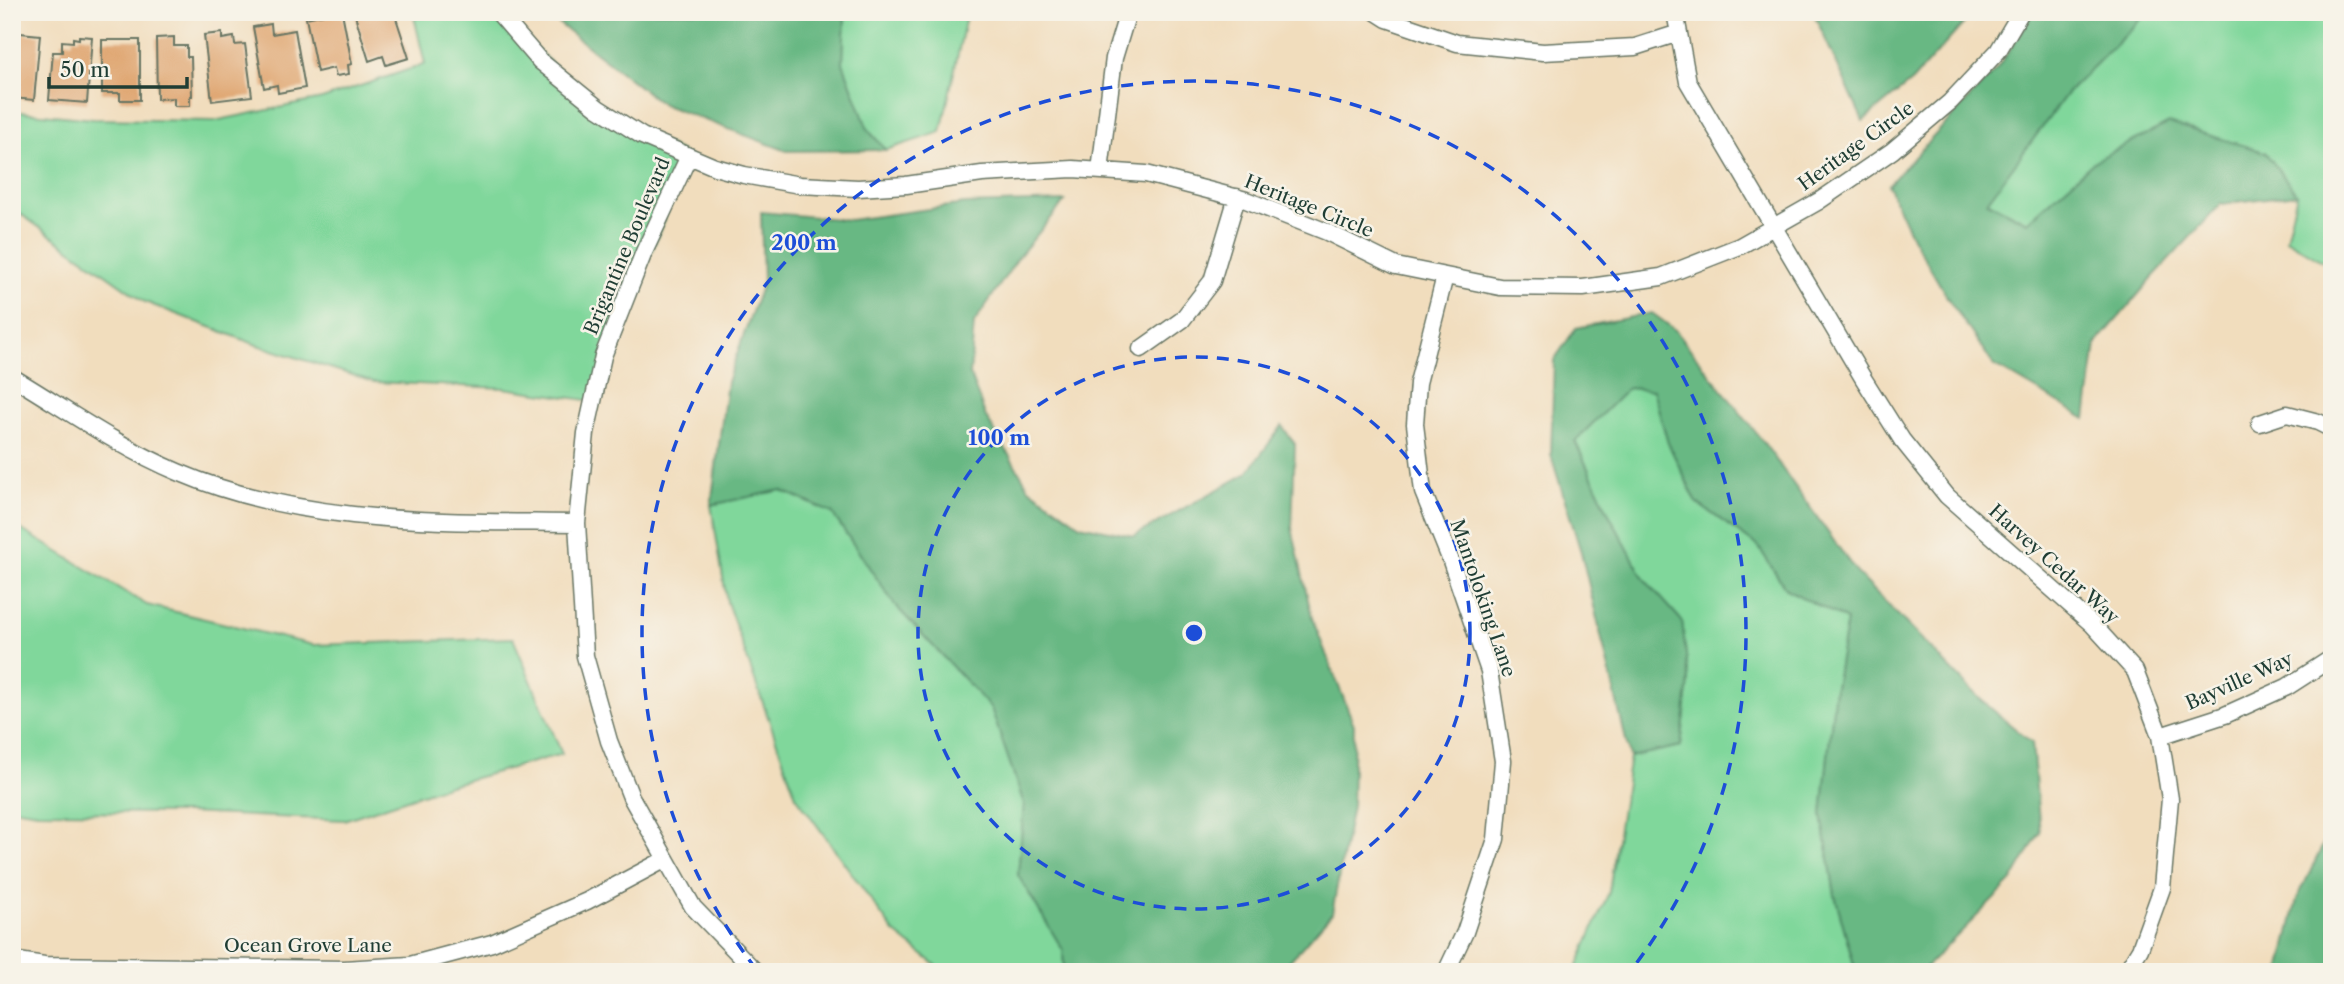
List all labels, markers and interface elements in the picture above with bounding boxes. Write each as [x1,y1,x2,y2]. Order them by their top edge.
scale bar [49,46,187,90]
text: 50 m [60,57,110,82]
street label: Heritage Circle [1794,96,1918,196]
street label: Brigantine Boulevard [579,153,675,338]
street label: Heritage Circle [1241,170,1377,242]
text: 200 m [771,230,837,255]
text: 100 m [968,425,1030,450]
street label: Harvey Cedar Way [1984,499,2124,629]
street label: Mantoloking Lane [1445,516,1521,680]
centre of rings [1182,621,1206,645]
street label: Bayville Way [2182,647,2297,715]
street label: Ocean Grove Lane [224,934,392,957]

